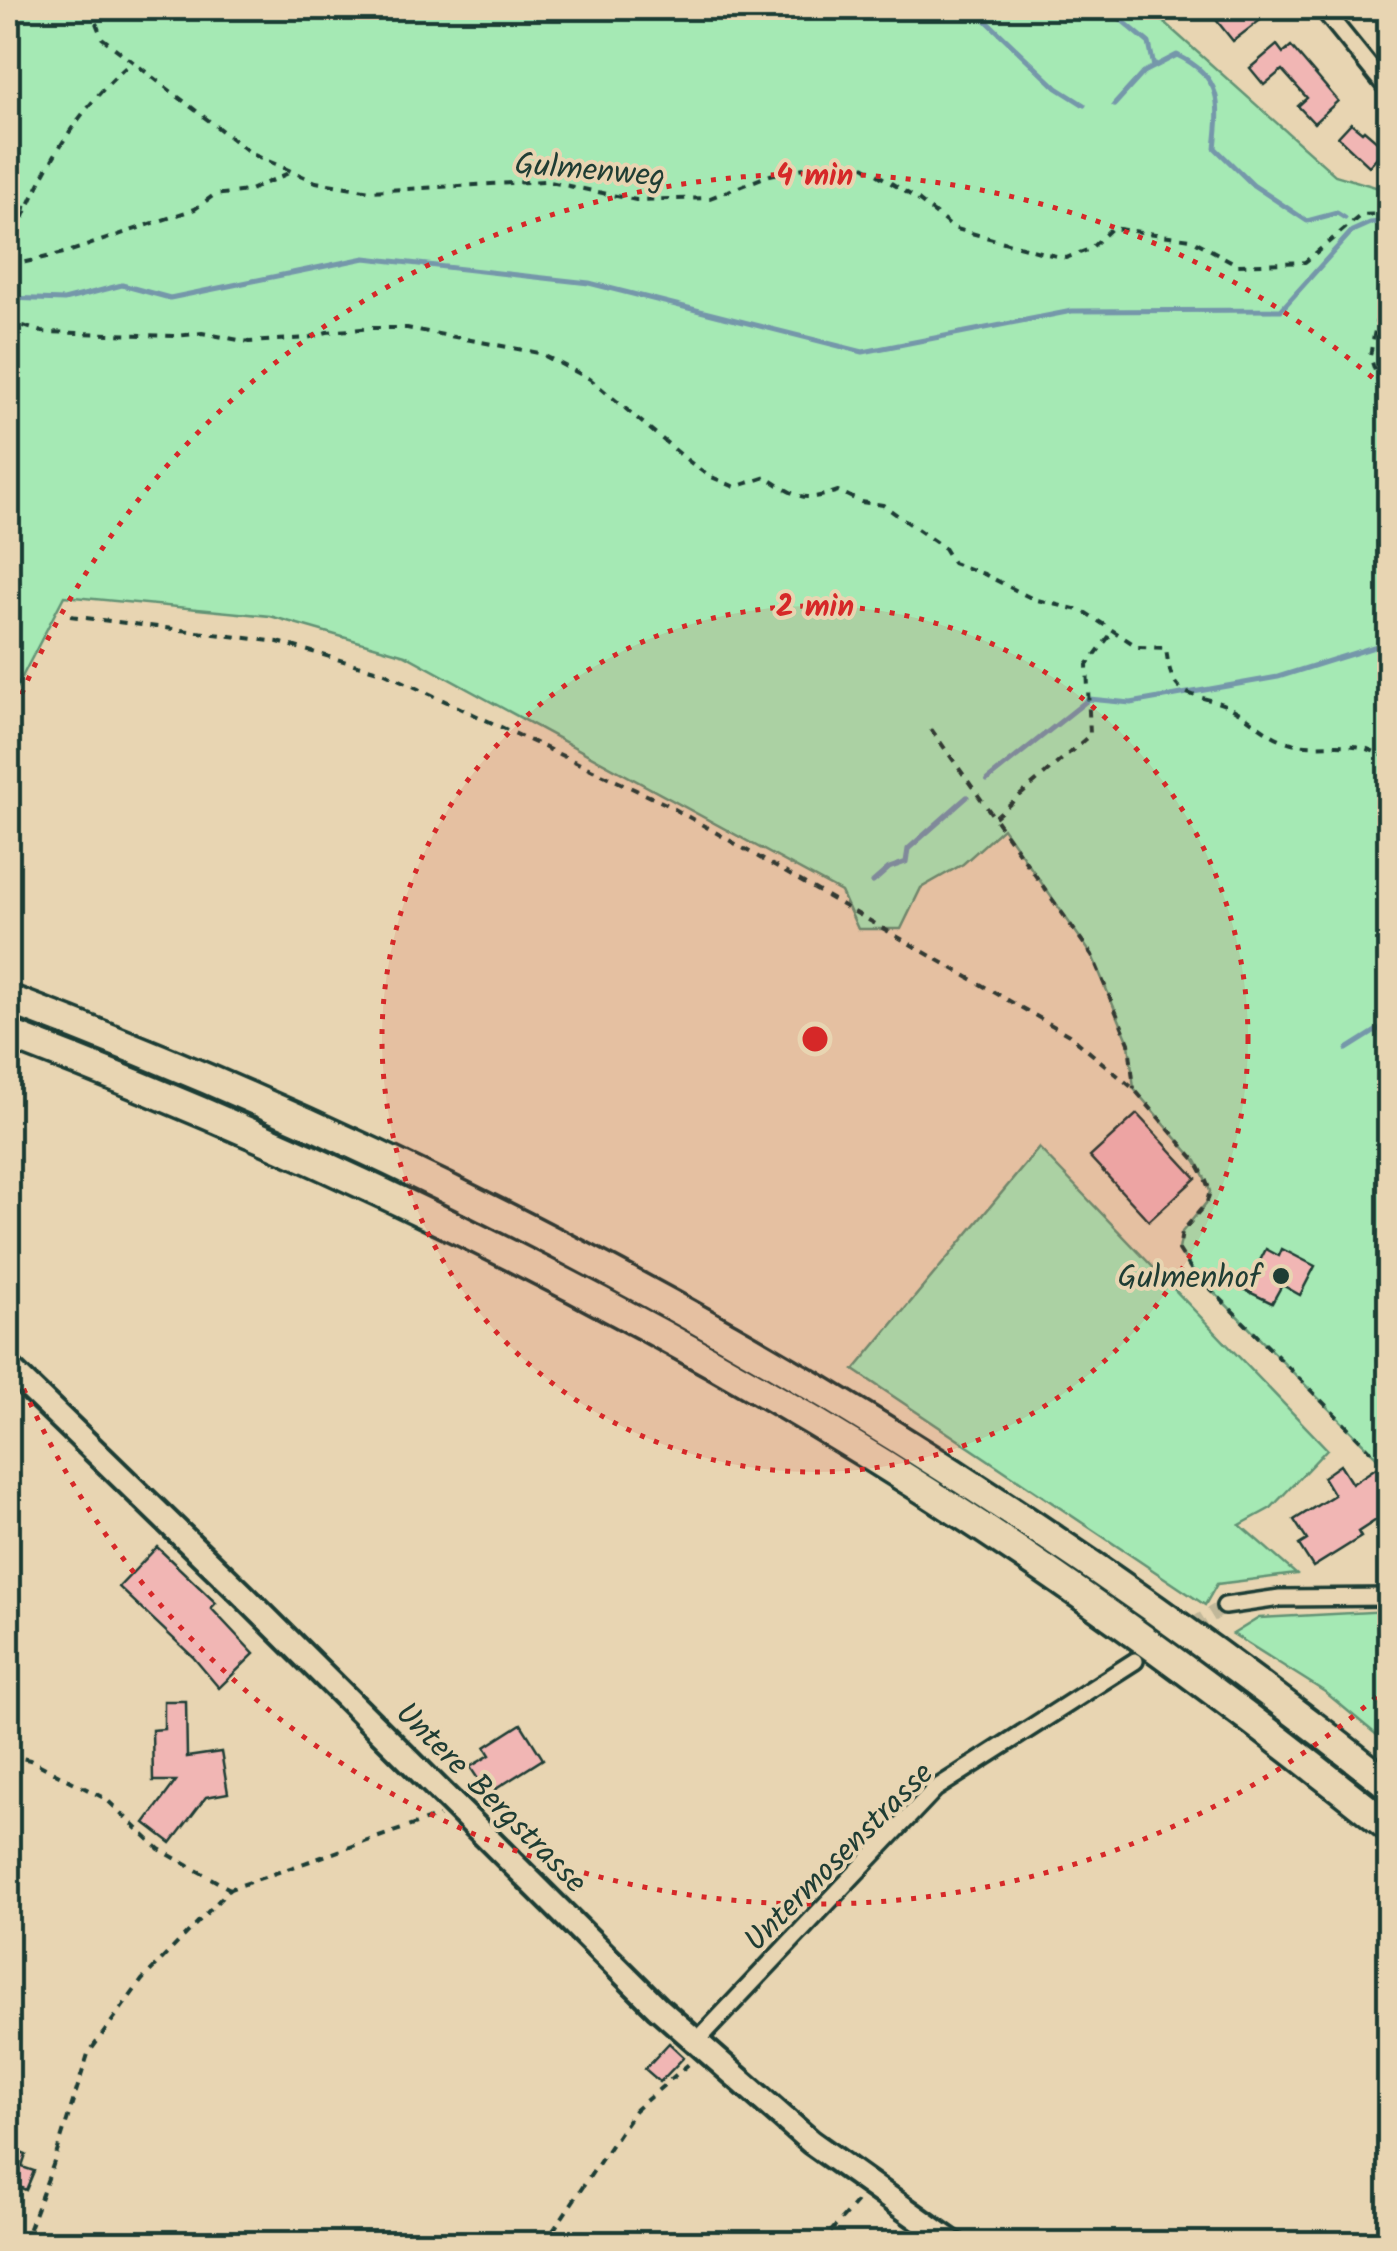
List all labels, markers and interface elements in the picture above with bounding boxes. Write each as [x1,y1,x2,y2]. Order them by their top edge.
street label: Gulmenweg [512,140,667,203]
text: 4 min [777,153,853,201]
text: 2 min [776,584,854,632]
centre of rings [797,1021,833,1057]
place label: Gulmenhof [1118,1253,1264,1304]
marker: Gulmenhof [1270,1265,1292,1287]
street label: Untere Bergstrasse [382,1691,598,1907]
street label: Untermosenstrasse [733,1751,947,1965]

